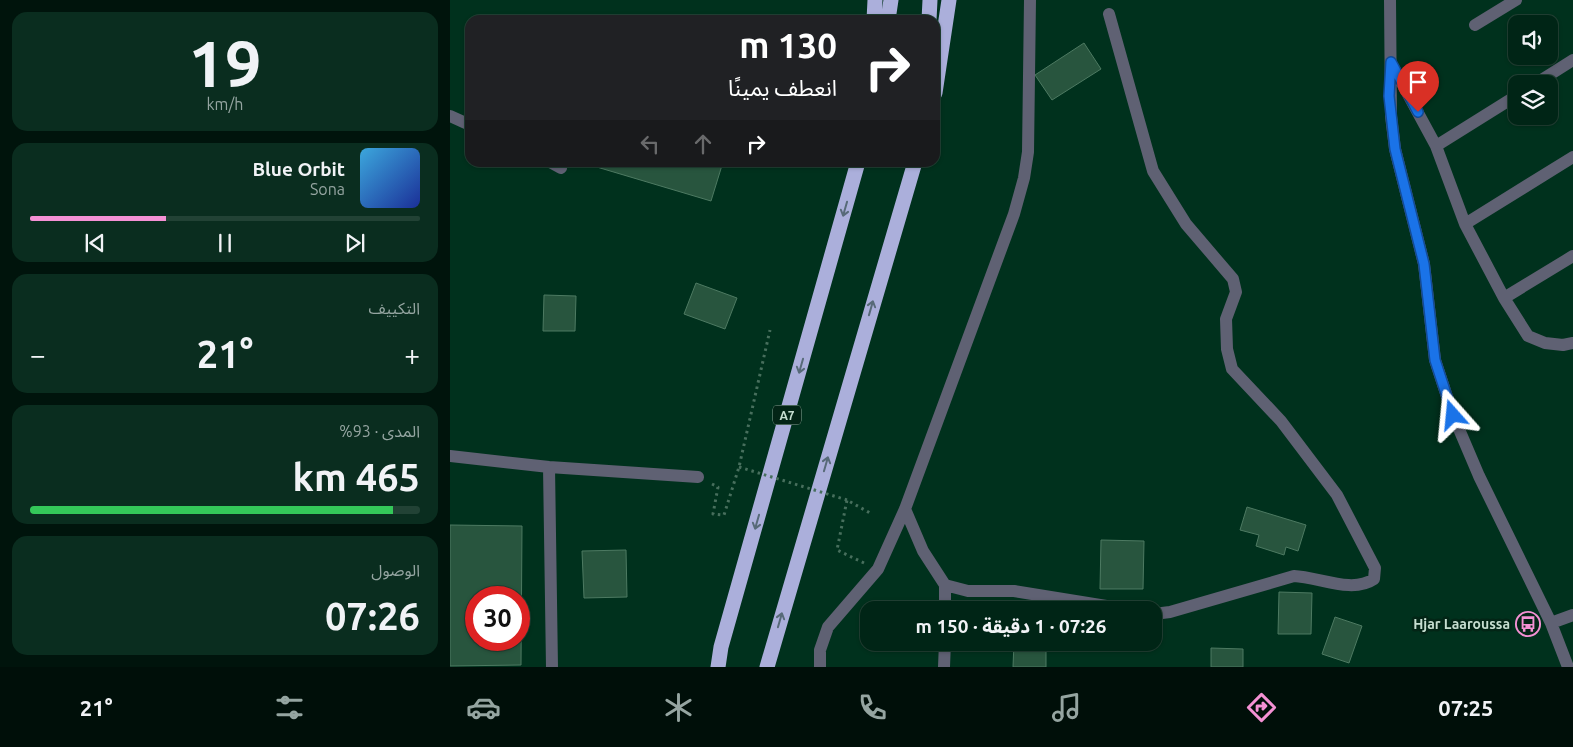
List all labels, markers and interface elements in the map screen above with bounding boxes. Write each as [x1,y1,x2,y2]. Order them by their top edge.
map controls [1508,15,1558,125]
button: sound [1508,15,1558,65]
text: 130 m [739,25,837,65]
text: 19 [188,26,262,99]
icon: right [855,35,920,100]
pin [1397,61,1439,112]
icon: arrive [1404,68,1432,96]
text: انعطف يمينًا [728,75,837,100]
button: layers [1508,75,1558,125]
text: km/h [207,95,243,113]
icon: left [636,130,664,158]
icon: ahead [689,130,717,158]
icon: right [742,130,770,158]
text: Blue Orbit [252,158,345,180]
text: Sona [310,180,345,198]
one-way arrow [840,201,849,217]
icon: previous [81,229,109,257]
icon: pause [211,229,239,257]
icon: next [341,229,369,257]
text: التكييف [368,299,420,317]
one-way arrow [867,301,877,317]
text: 21° [197,333,253,375]
text: − [30,339,46,370]
text: + [404,339,420,370]
one-way arrow [796,358,805,374]
position arrow [1426,388,1478,440]
road number: A7 [773,406,801,424]
text: المدى · 93% [339,422,420,440]
text: 465 km [293,456,420,498]
one-way arrow [821,456,831,472]
one-way arrow [752,514,761,530]
text: الوصول [371,561,420,579]
speed limit sign: 30 [465,586,530,651]
text: 07:26 [325,595,420,637]
bus stop icon: Hjar Laaroussa [1515,611,1541,637]
one-way arrow [776,612,786,628]
text: 07:26 · 1 دقيقة · 150 m [915,615,1107,637]
place label: Hjar Laaroussa [1413,616,1510,632]
icon: filters [272,690,307,725]
icon: car [466,690,501,725]
icon: climate [661,690,696,725]
icon: phone [855,690,890,725]
icon: music [1049,690,1084,725]
icon: directions [1244,690,1279,725]
text: 21° [80,695,112,720]
text: 07:25 [1438,695,1493,720]

